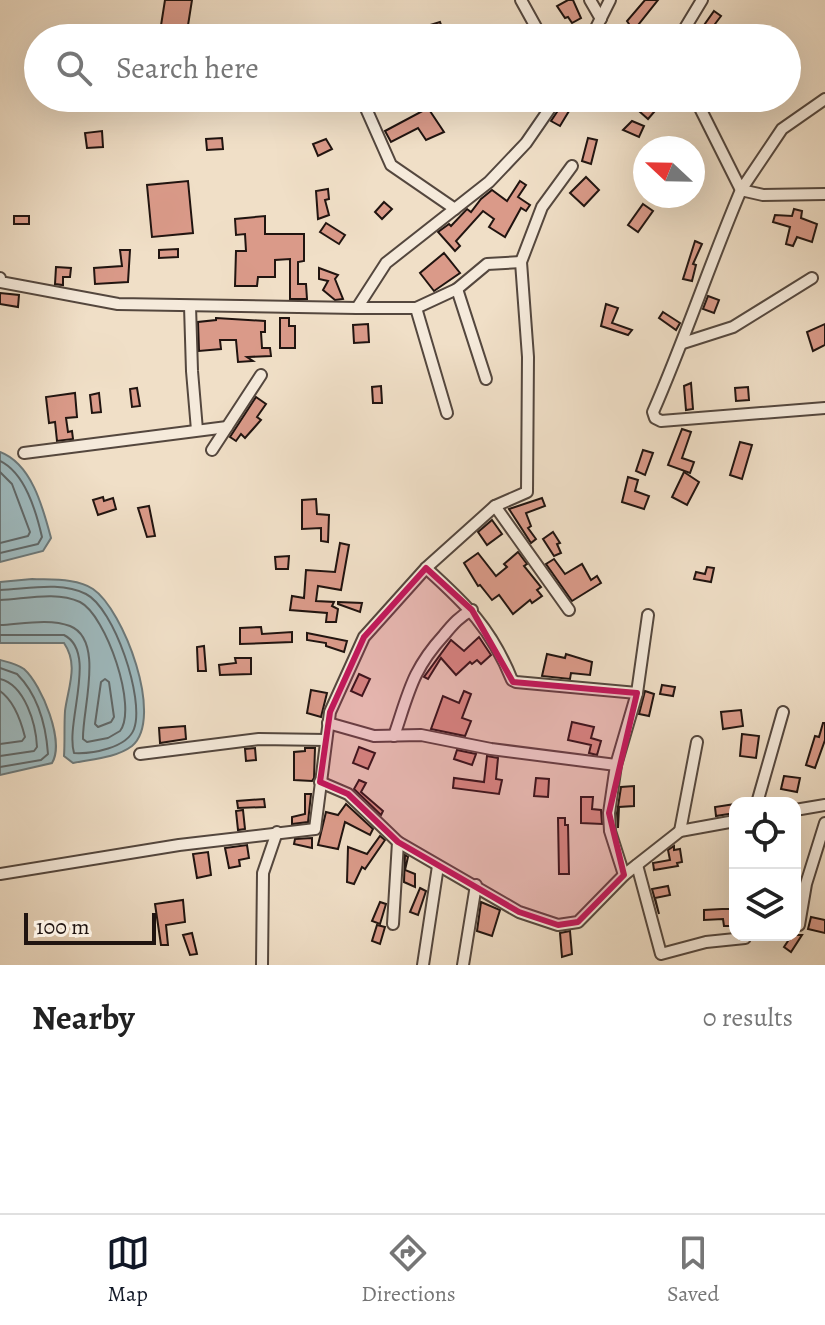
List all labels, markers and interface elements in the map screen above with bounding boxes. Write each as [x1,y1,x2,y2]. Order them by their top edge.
search box [24,24,801,112]
icon: search [52,46,96,90]
text: Search here [116,48,259,88]
north arrow [633,136,705,208]
map controls [729,797,801,941]
button: locate [729,797,801,869]
button: layers [729,869,801,941]
scale bar [24,909,156,945]
text: 100 m [36,912,90,942]
text: Nearby [32,994,135,1041]
text: 0 results [703,1000,793,1035]
tab: Map [106,1231,150,1309]
tab: Directions [361,1231,456,1309]
tab: Saved [667,1231,719,1309]

